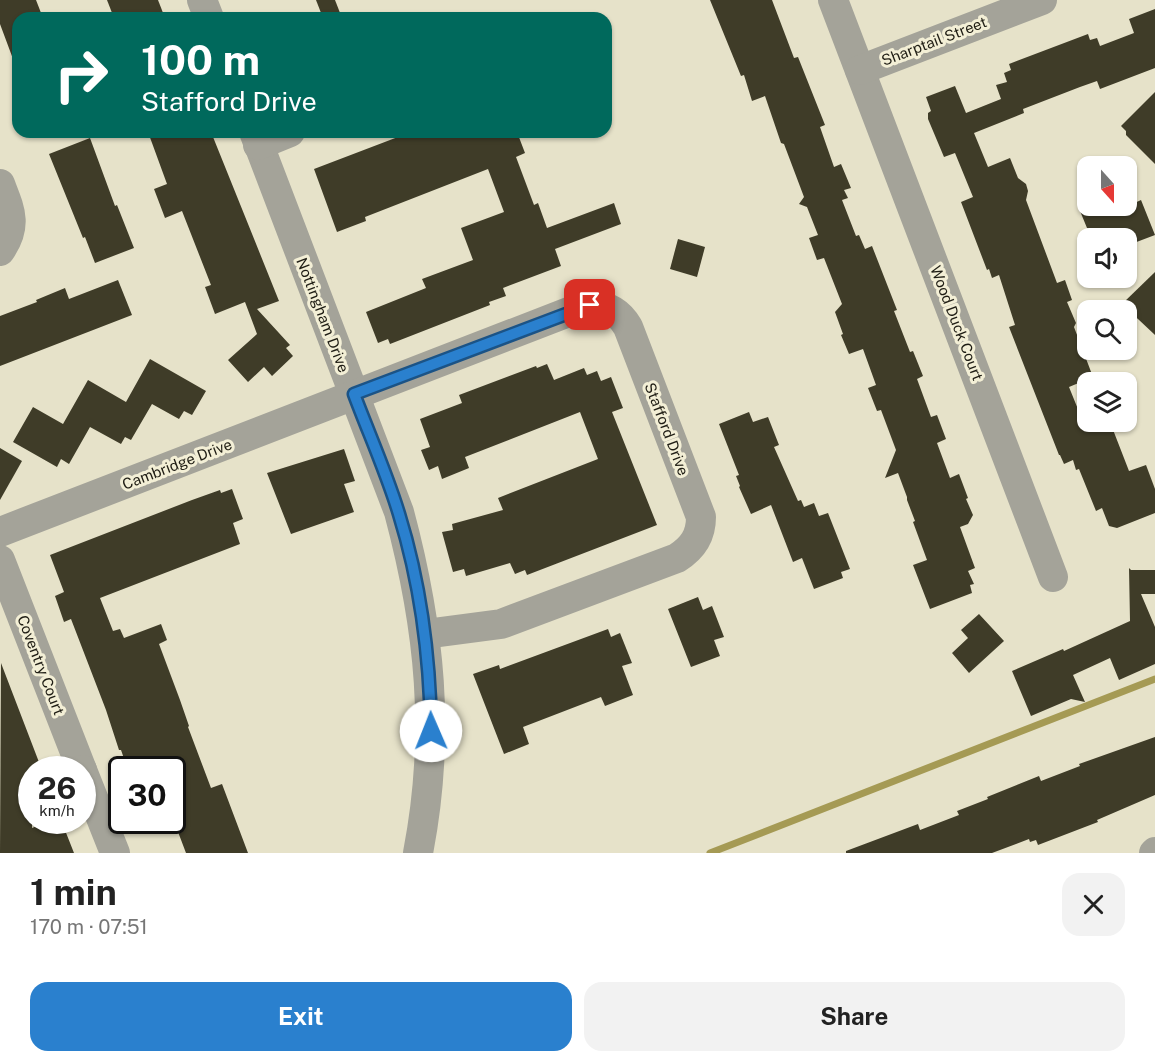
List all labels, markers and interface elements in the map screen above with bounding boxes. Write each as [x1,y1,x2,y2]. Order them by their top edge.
street label: Sharptail Street [879,13,989,69]
text: 100 m [141,35,260,84]
icon: right [42,36,120,114]
text: Stafford Drive [141,85,317,117]
north arrow [1077,156,1137,216]
map controls [1077,156,1137,432]
button: sound [1077,228,1137,288]
street label: Nottingham Drive [293,255,353,375]
street label: Wood Duck Court [927,263,987,383]
pin [564,279,615,330]
icon: arrive [573,288,606,321]
button: search [1077,300,1137,360]
button: layers [1077,372,1137,432]
street label: Stafford Drive [642,380,692,478]
street label: Cambridge Drive [120,435,234,493]
street label: Coventry Court [14,613,68,717]
position arrow [399,699,463,763]
speed limit sign: 30 [108,756,186,834]
text: 26 [38,770,76,806]
text: km/h [39,802,75,819]
text: 1 min [30,871,117,913]
button: close [1062,873,1125,936]
text: 170 m · 07:51 [30,915,148,939]
button: Exit [30,982,572,1051]
button: Share [584,982,1125,1051]

